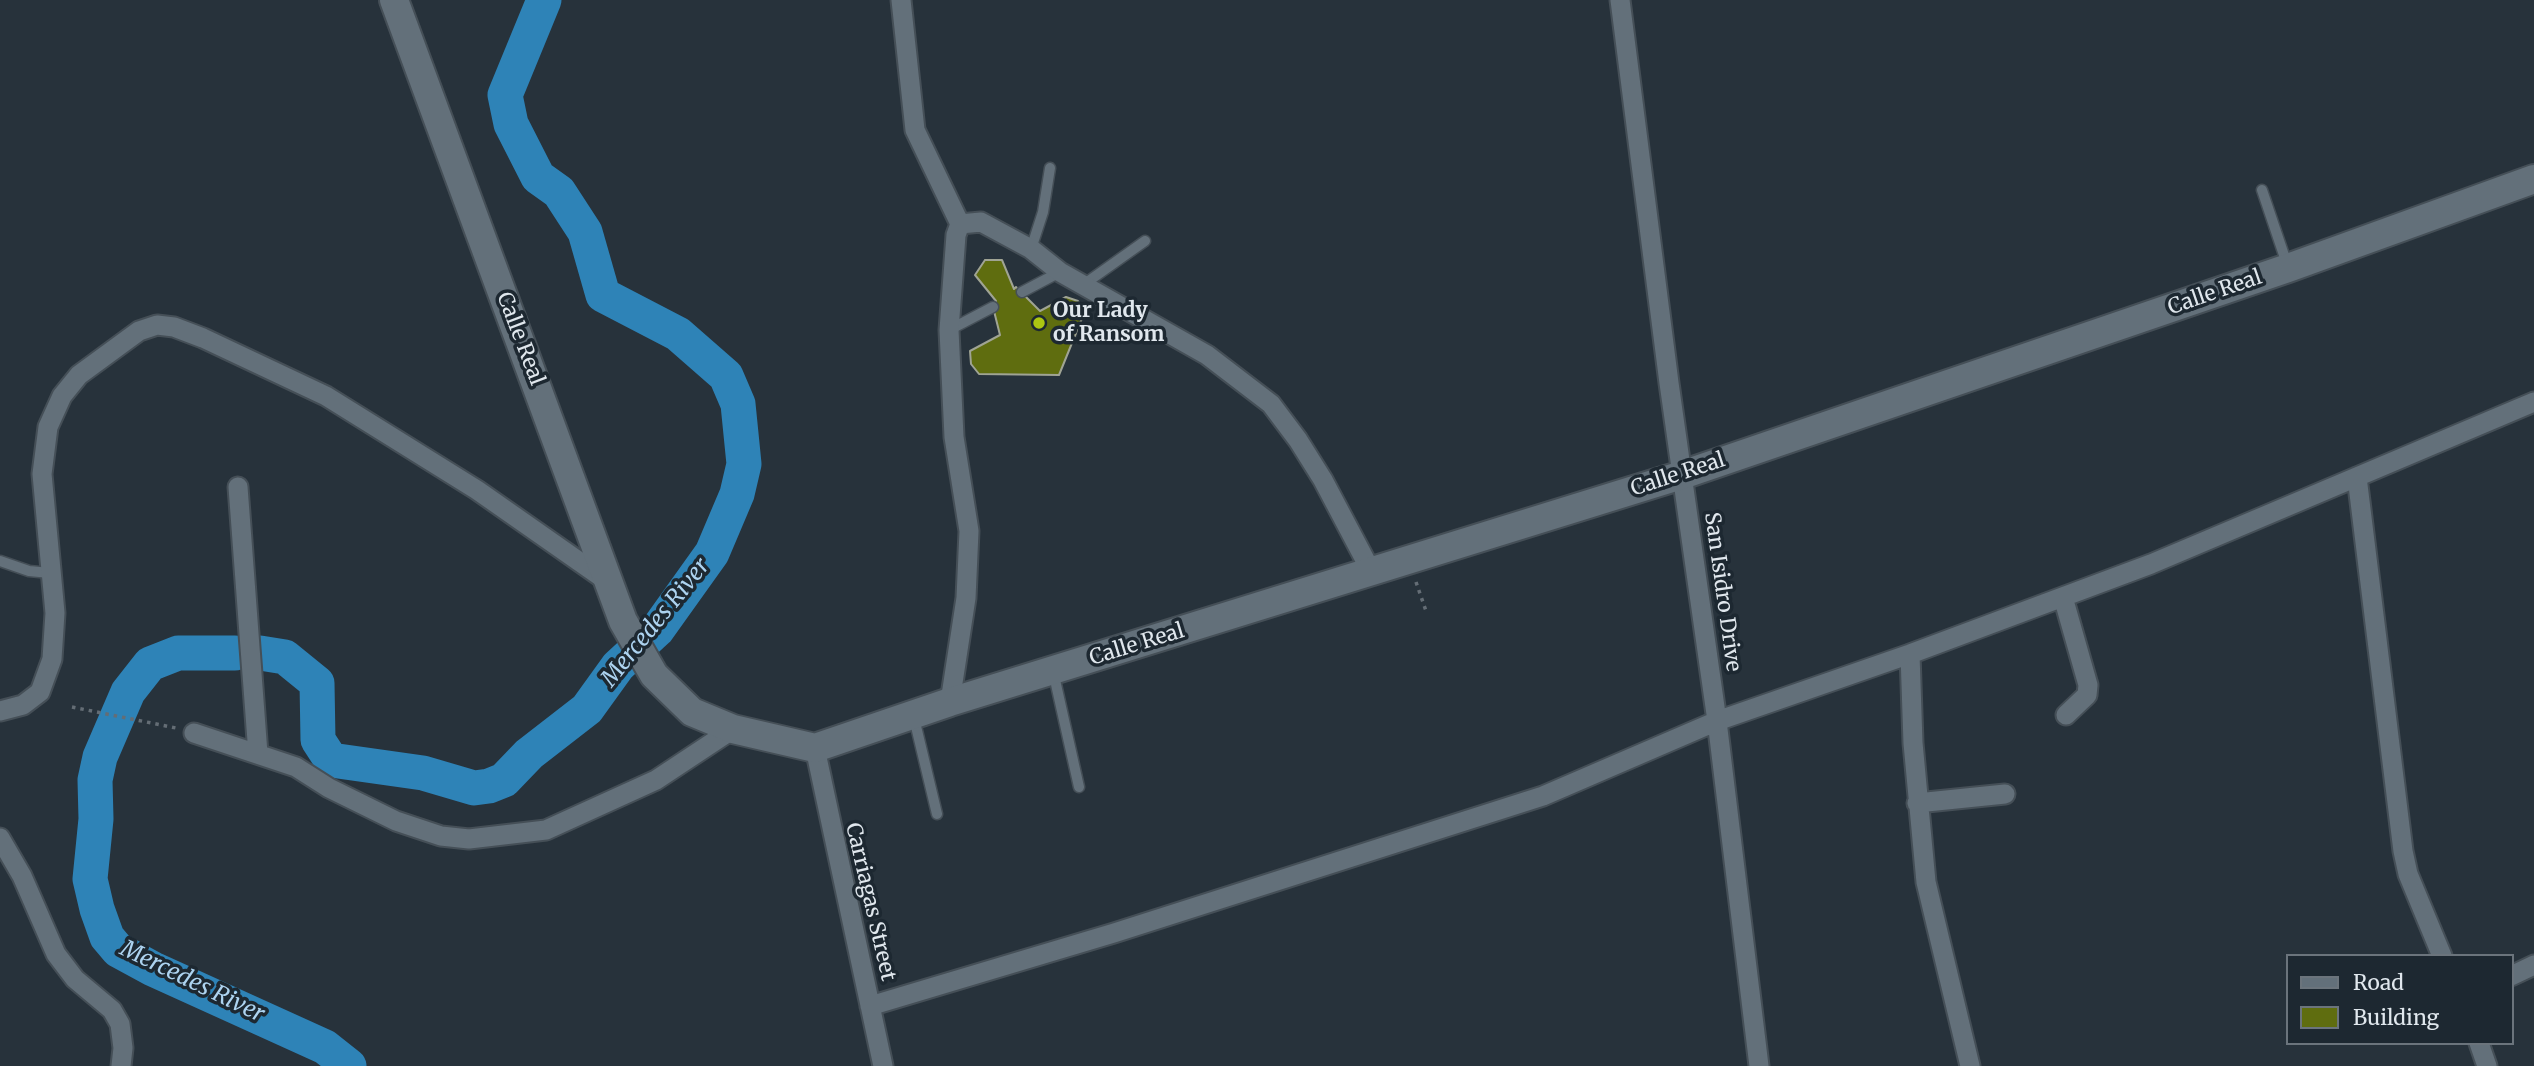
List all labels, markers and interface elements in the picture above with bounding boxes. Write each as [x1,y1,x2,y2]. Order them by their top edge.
street label: Calle Real [2165,265,2265,321]
street label: Calle Real [491,289,549,389]
place label: Our Lady of Ransom [1053,298,1164,348]
marker: Our Lady of Ransom [1031,315,1047,331]
street label: Calle Real [1628,448,1728,502]
street label: San Isidro Drive [1698,511,1746,673]
water label: Mercedes River [596,553,716,693]
street label: Calle Real [1087,619,1187,671]
street label: Carriagas Street [840,820,900,984]
water label: Mercedes River [115,935,269,1029]
legend [2286,954,2513,1045]
text: Road [2353,969,2404,996]
text: Building [2353,1004,2439,1031]

